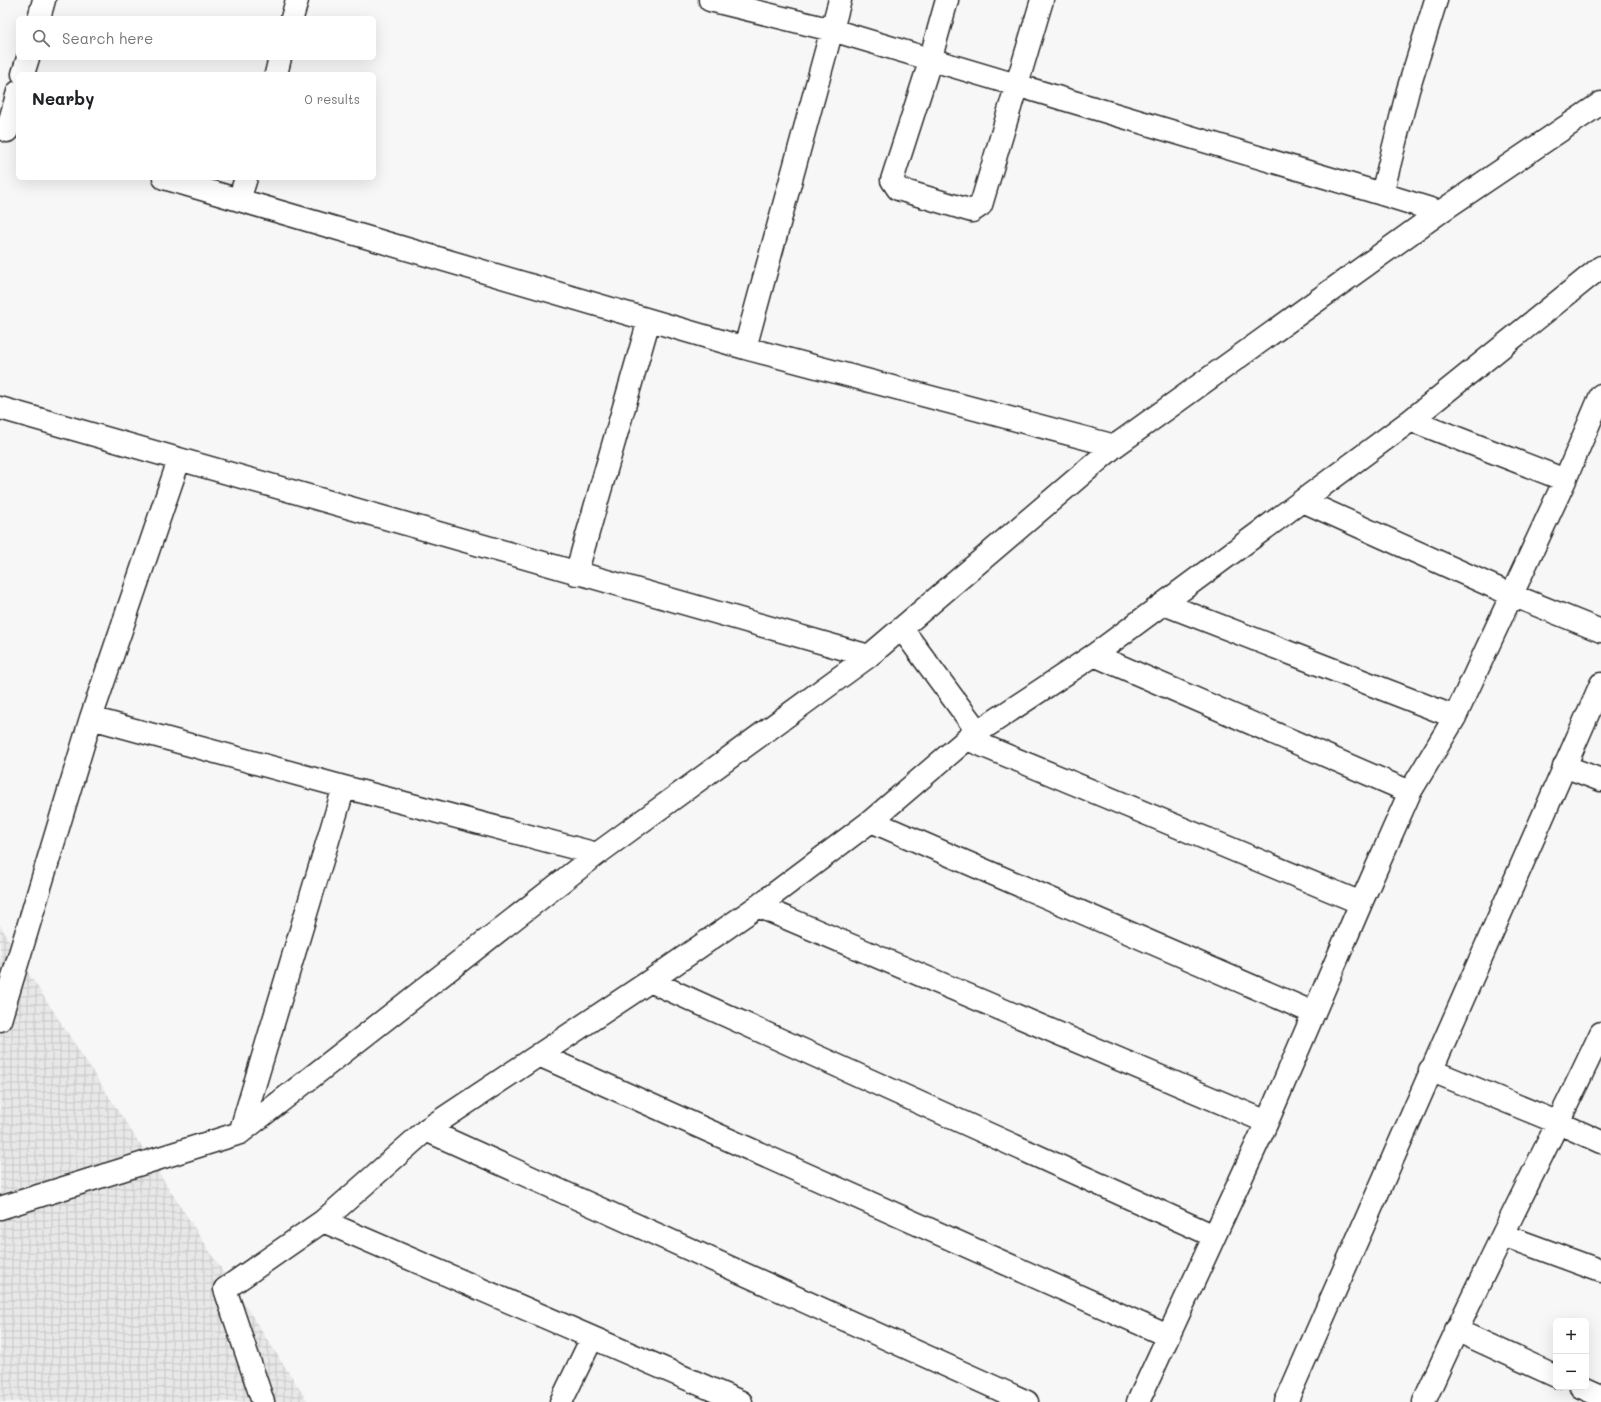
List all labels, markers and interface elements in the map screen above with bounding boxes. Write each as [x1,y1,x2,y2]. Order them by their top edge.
search box [16,16,376,60]
icon: search [30,27,52,49]
text: Search here [62,28,153,48]
text: Nearby [32,87,94,109]
text: 0 results [305,90,360,107]
map controls [1553,1318,1589,1390]
button: + [1553,1318,1589,1354]
button: − [1553,1354,1589,1390]

